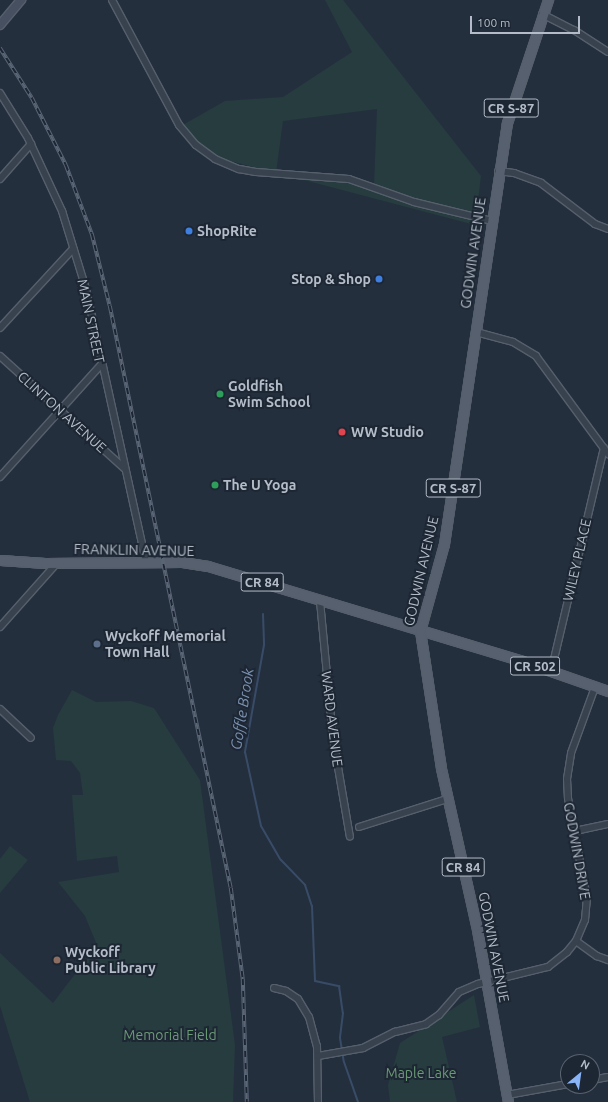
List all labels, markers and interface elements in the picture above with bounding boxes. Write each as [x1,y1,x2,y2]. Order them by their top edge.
scale bar [472,8,582,34]
text: 100 m [477,16,510,29]
road number: CR S-87 [483,97,539,119]
street label: GODWIN AVENUE [457,196,489,310]
place label: ShopRite [197,223,257,239]
marker: ShopRite [184,226,194,236]
place label: Stop & Shop [291,271,371,287]
marker: Stop & Shop [374,274,384,284]
street label: MAIN STREET [74,278,108,364]
street label: CLINTON AVENUE [14,368,110,456]
place label: Goldfish Swim School [228,378,310,410]
marker: Goldfish Swim School [215,389,225,399]
place label: WW Studio [351,424,424,440]
marker: WW Studio [336,426,348,438]
place label: The U Yoga [223,477,296,493]
road number: CR S-87 [425,477,481,499]
marker: The U Yoga [210,480,220,490]
street label: GODWIN AVENUE [400,514,442,628]
street label: WILEY PLACE [559,517,595,603]
street label: FRANKLIN AVENUE [74,541,194,559]
road number: CR 84 [240,571,284,593]
place label: Wyckoff Memorial Town Hall [105,628,226,660]
marker: Wyckoff Memorial Town Hall [92,639,102,649]
road number: CR 502 [510,655,560,677]
water label: Goffle Brook [227,667,257,751]
street label: WARD AVENUE [318,670,346,768]
street label: GODWIN DRIVE [560,801,594,901]
road number: CR 84 [441,856,485,878]
street label: GODWIN AVENUE [475,890,513,1004]
place label: Wyckoff Public Library [65,944,156,976]
marker: Wyckoff Public Library [52,955,62,965]
park label: Memorial Field [123,1027,217,1043]
north arrow [560,1054,600,1094]
text: N [579,1057,592,1072]
park label: Maple Lake [385,1065,457,1081]

